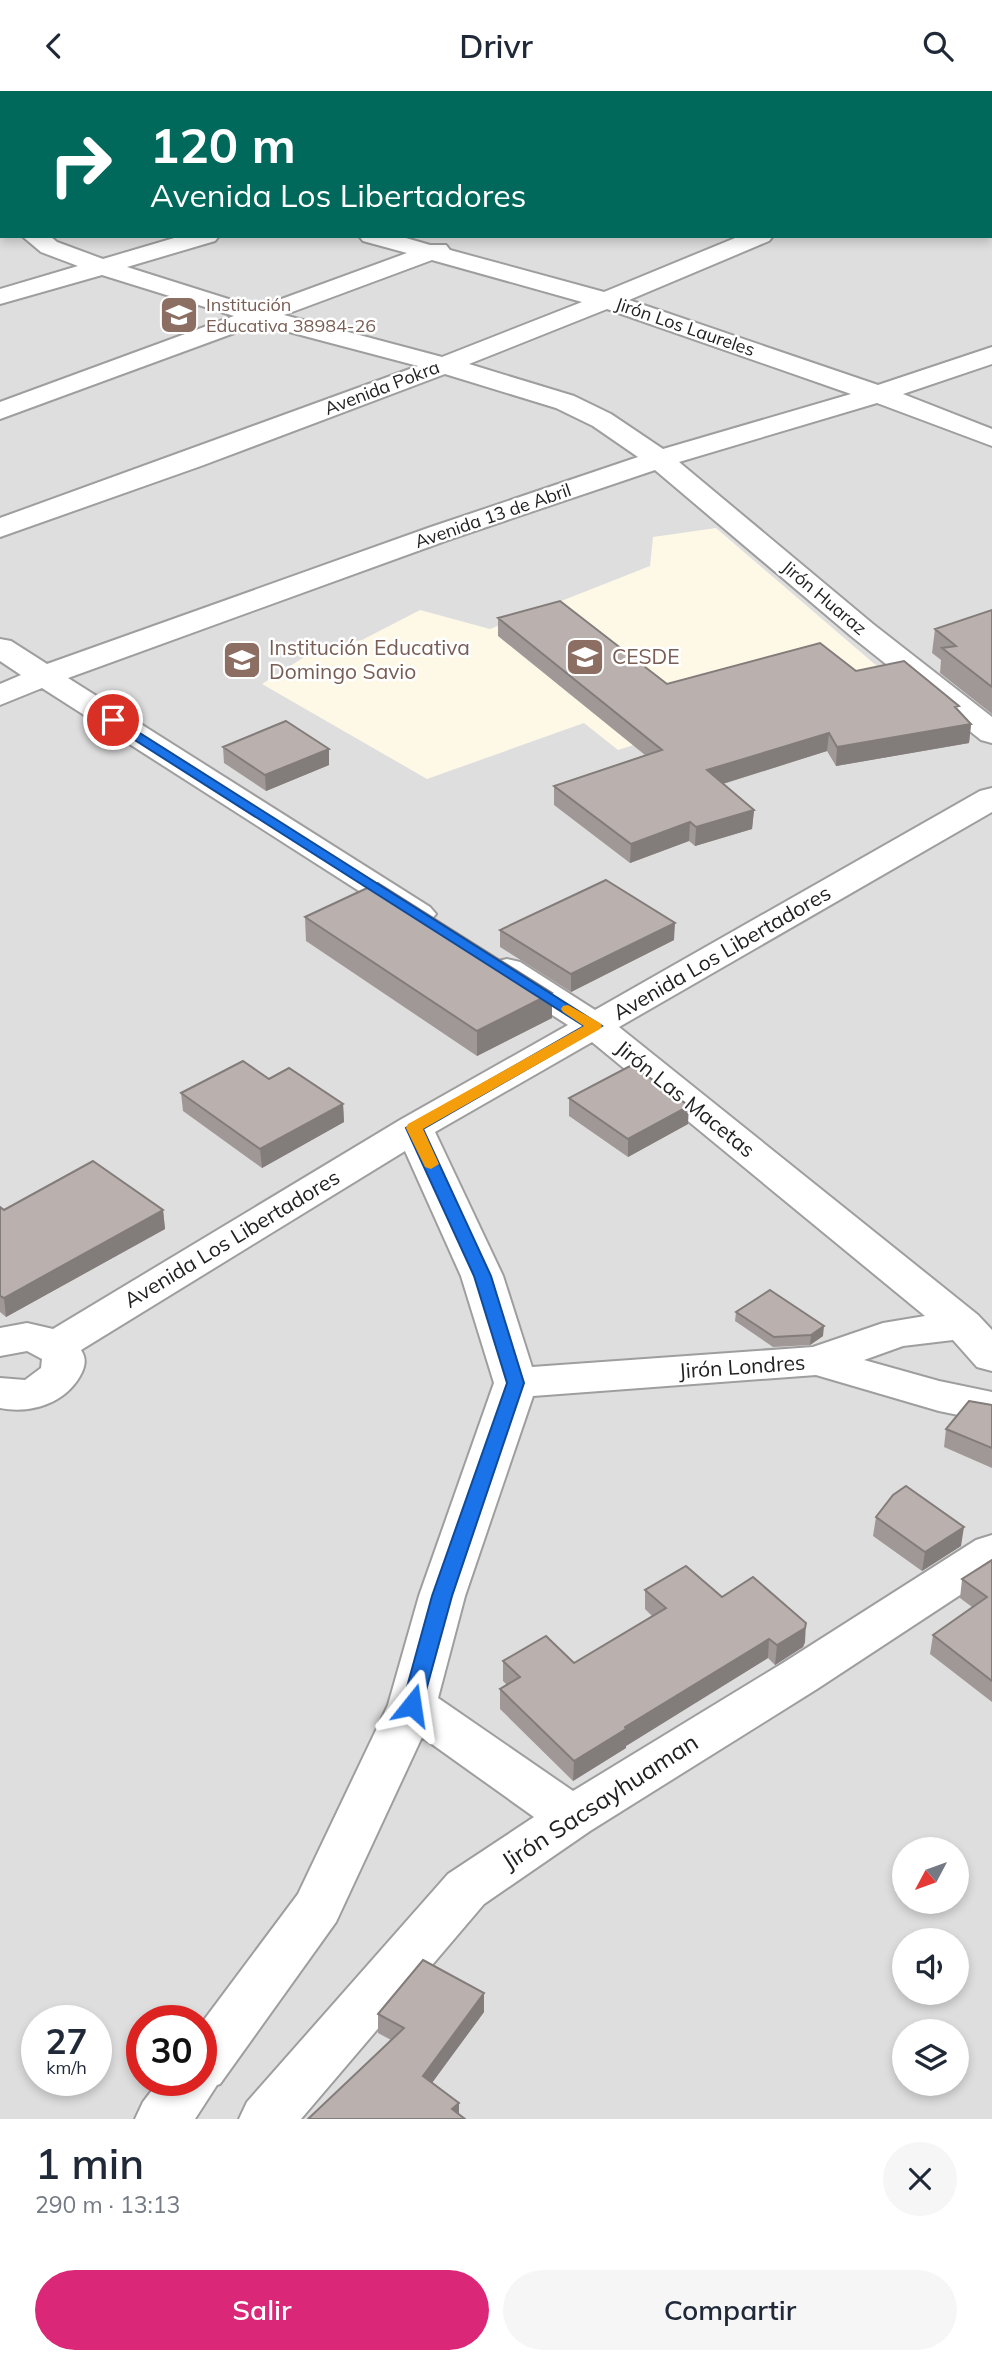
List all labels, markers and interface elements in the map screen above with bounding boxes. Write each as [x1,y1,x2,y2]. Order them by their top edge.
text: Drivr [459,26,533,66]
icon: back [35,27,73,65]
icon: search [919,27,957,65]
text: 120 m [150,114,296,175]
icon: right [35,119,126,210]
text: Avenida Los Libertadores [150,175,526,215]
street label: Jirón Los Laureles [612,292,758,361]
place label: Institución Educativa 38984-26 [206,293,376,337]
school or university icon: Institución Educativa 38984-26 [158,294,200,336]
street label: Avenida Pokra [321,355,443,420]
street label: Avenida 13 de Abril [412,478,574,553]
street label: Jirón Huaraz [777,555,871,640]
place label: Institución Educativa Domingo Savio [269,634,470,684]
school or university icon: CESDE [564,636,606,678]
school or university icon: Institución Educativa Domingo Savio [221,639,263,681]
place label: CESDE [612,643,680,669]
pin [83,690,143,750]
icon: arrive [94,701,132,739]
street label: Avenida Los Libertadores [608,879,835,1025]
street label: Jirón Las Macetas [611,1034,761,1162]
street label: Avenida Los Libertadores [119,1163,344,1313]
street label: Jirón Londres [678,1349,806,1383]
position arrow [375,1668,449,1742]
street label: Jirón Sacsayhuaman [496,1726,703,1876]
north arrow [892,1837,970,1915]
map controls [892,1837,969,2096]
button: sound [892,1928,969,2005]
speed limit sign: 30 [126,2005,217,2096]
text: 27 [45,2019,88,2063]
button: layers [892,2019,969,2096]
text: km/h [46,2056,87,2079]
text: 1 min [35,2137,144,2190]
button: close [883,2142,957,2216]
text: 290 m · 13:13 [35,2190,180,2219]
button: Salir [35,2270,489,2350]
button: Compartir [503,2270,957,2350]

